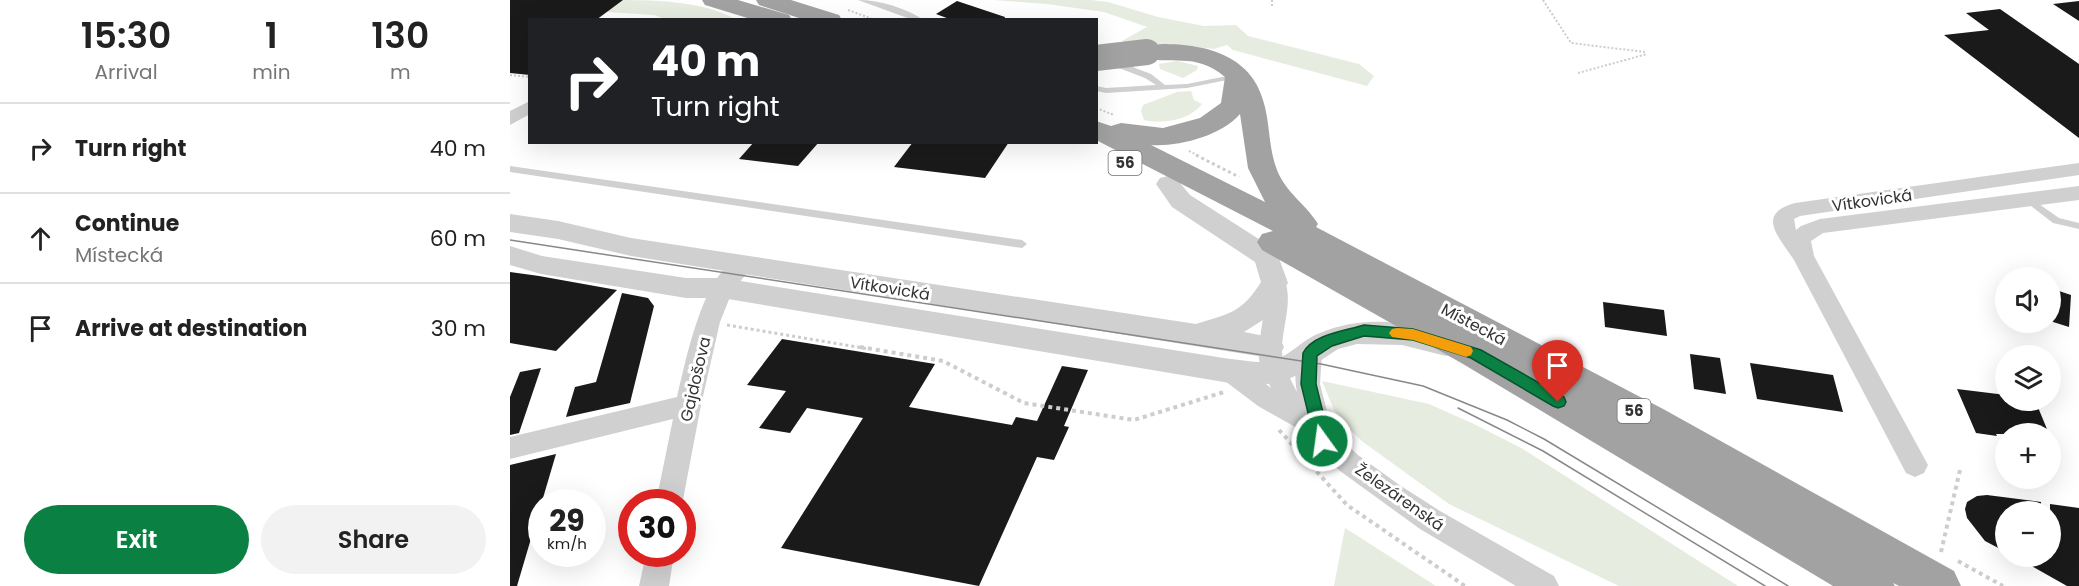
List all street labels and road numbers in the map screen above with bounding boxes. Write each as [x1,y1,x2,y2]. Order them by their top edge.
road number: 56 [1108,151,1142,175]
street label: Vítkovická [1830,183,1914,218]
street label: Vítkovická [848,271,932,306]
street label: Místecká [1437,298,1510,351]
street label: Gajdošova [675,334,716,424]
road number: 56 [1618,399,1650,423]
street label: Železárenská [1350,458,1449,537]

